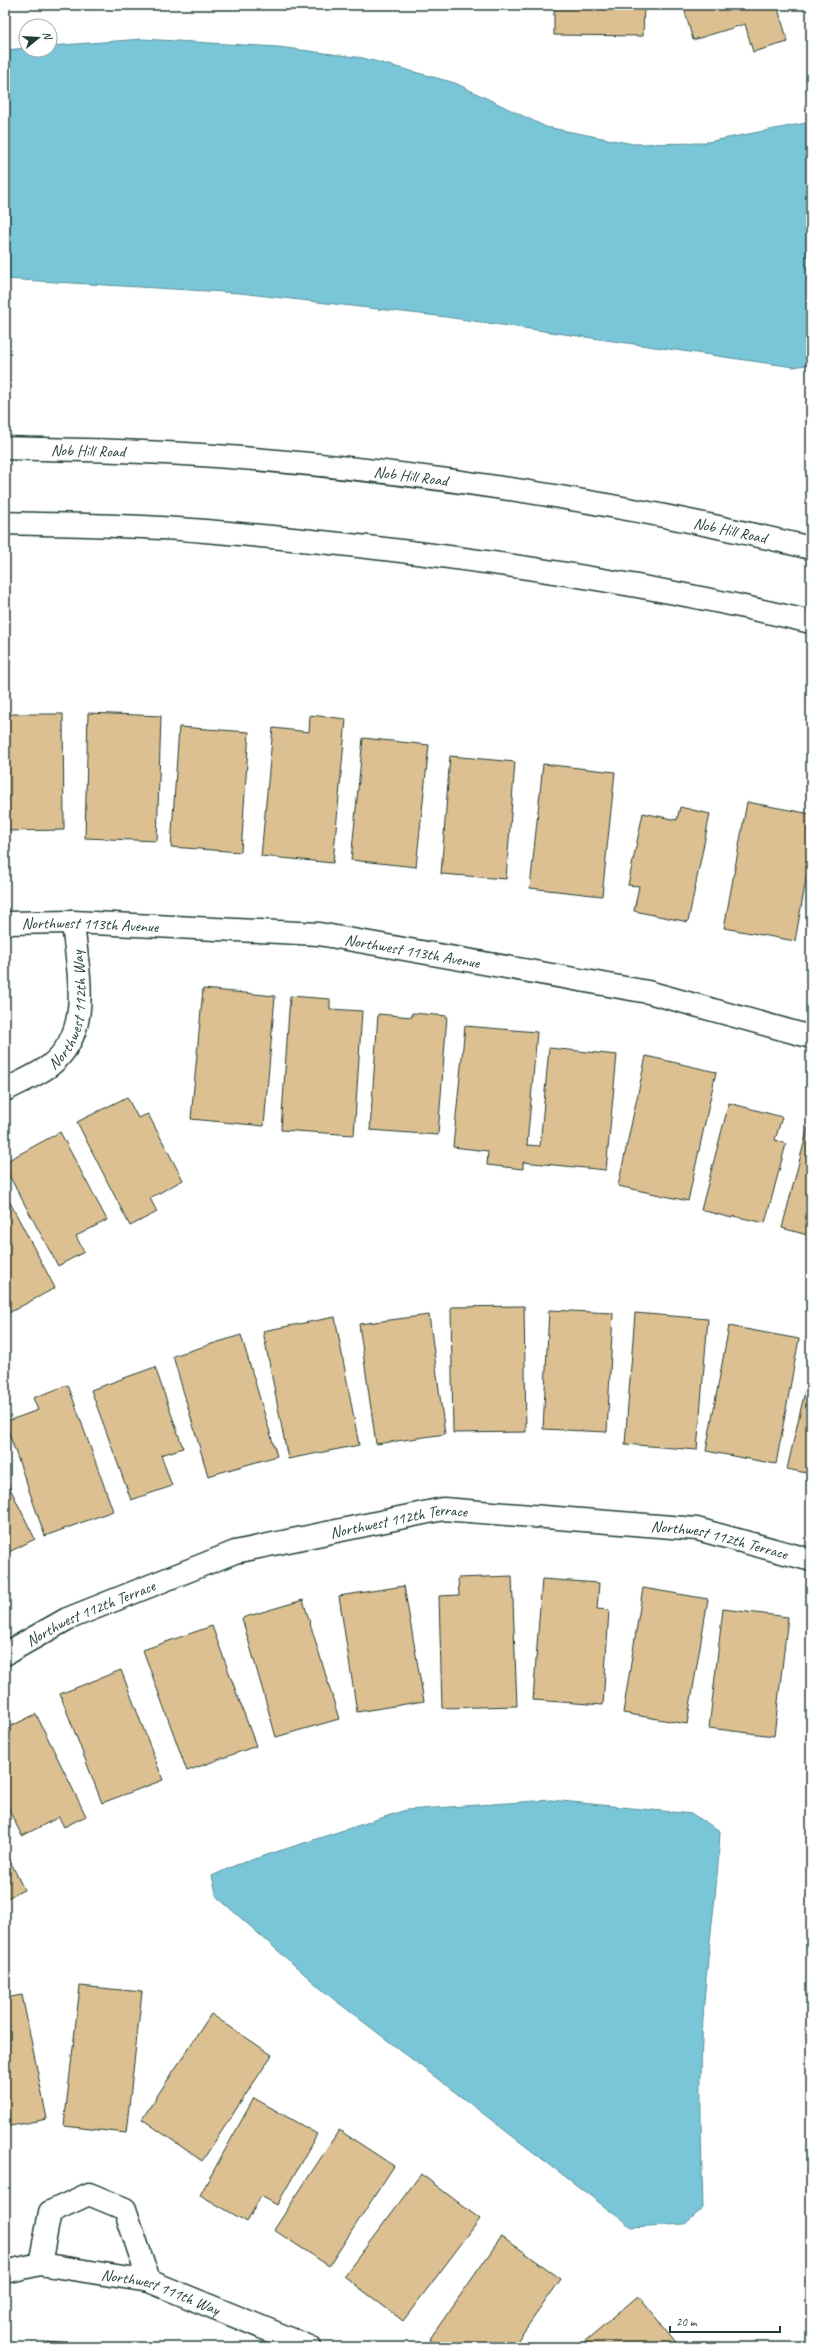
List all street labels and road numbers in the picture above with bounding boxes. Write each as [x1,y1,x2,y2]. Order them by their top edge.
street label: Nob Hill Road [51,440,128,462]
street label: Nob Hill Road [373,462,452,491]
street label: Nob Hill Road [692,513,771,549]
street label: Northwest 113th Avenue [22,913,160,937]
street label: Northwest 113th Avenue [343,930,483,973]
street label: Northwest 112th Way [44,948,91,1074]
street label: Northwest 112th Terrace [328,1500,470,1543]
street label: Northwest 112th Terrace [650,1516,791,1565]
street label: Northwest 112th Terrace [23,1575,160,1651]
street label: Northwest 111th Way [100,2265,224,2320]

